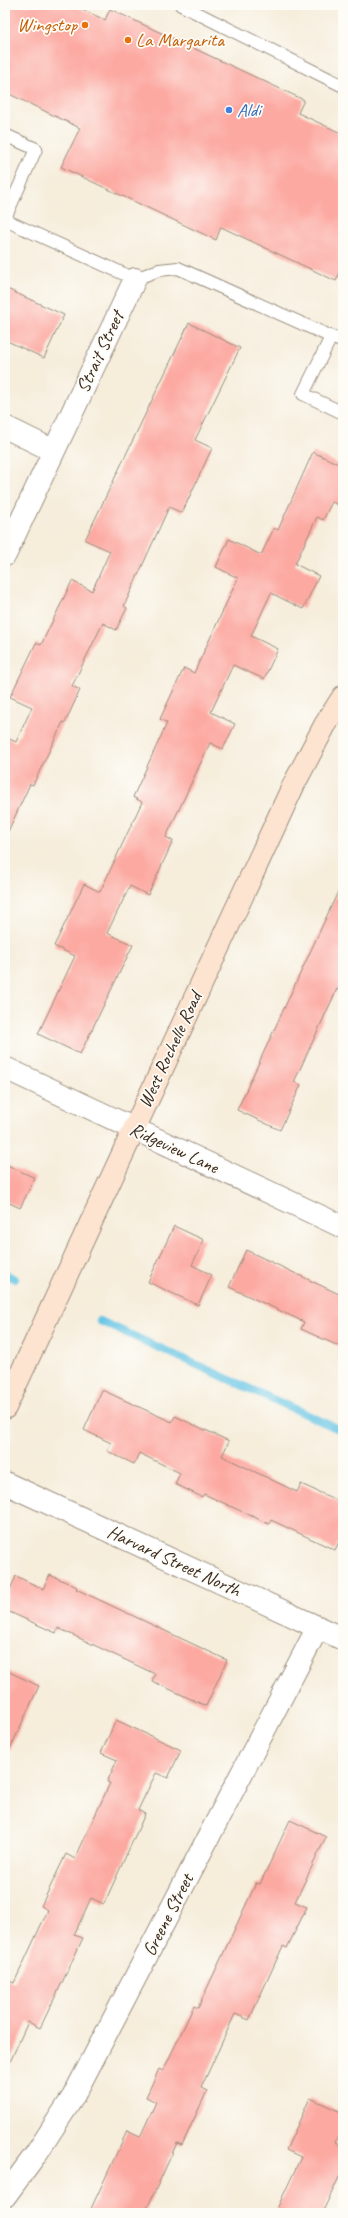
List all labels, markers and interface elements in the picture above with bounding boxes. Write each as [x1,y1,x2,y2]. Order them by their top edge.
place label: Wingstop [17,13,79,37]
marker: Wingstop [80,20,90,30]
place label: La Margarita [136,28,225,52]
marker: La Margarita [123,35,133,45]
place label: Aldi [237,98,263,122]
marker: Aldi [224,105,234,115]
street label: Strait Street [71,305,130,396]
street label: West Rochelle Road [133,985,209,1112]
street label: Ridgeview Lane [126,1117,224,1180]
street label: Harvard Street North [104,1520,246,1603]
street label: Greene Street [137,1868,200,1960]

